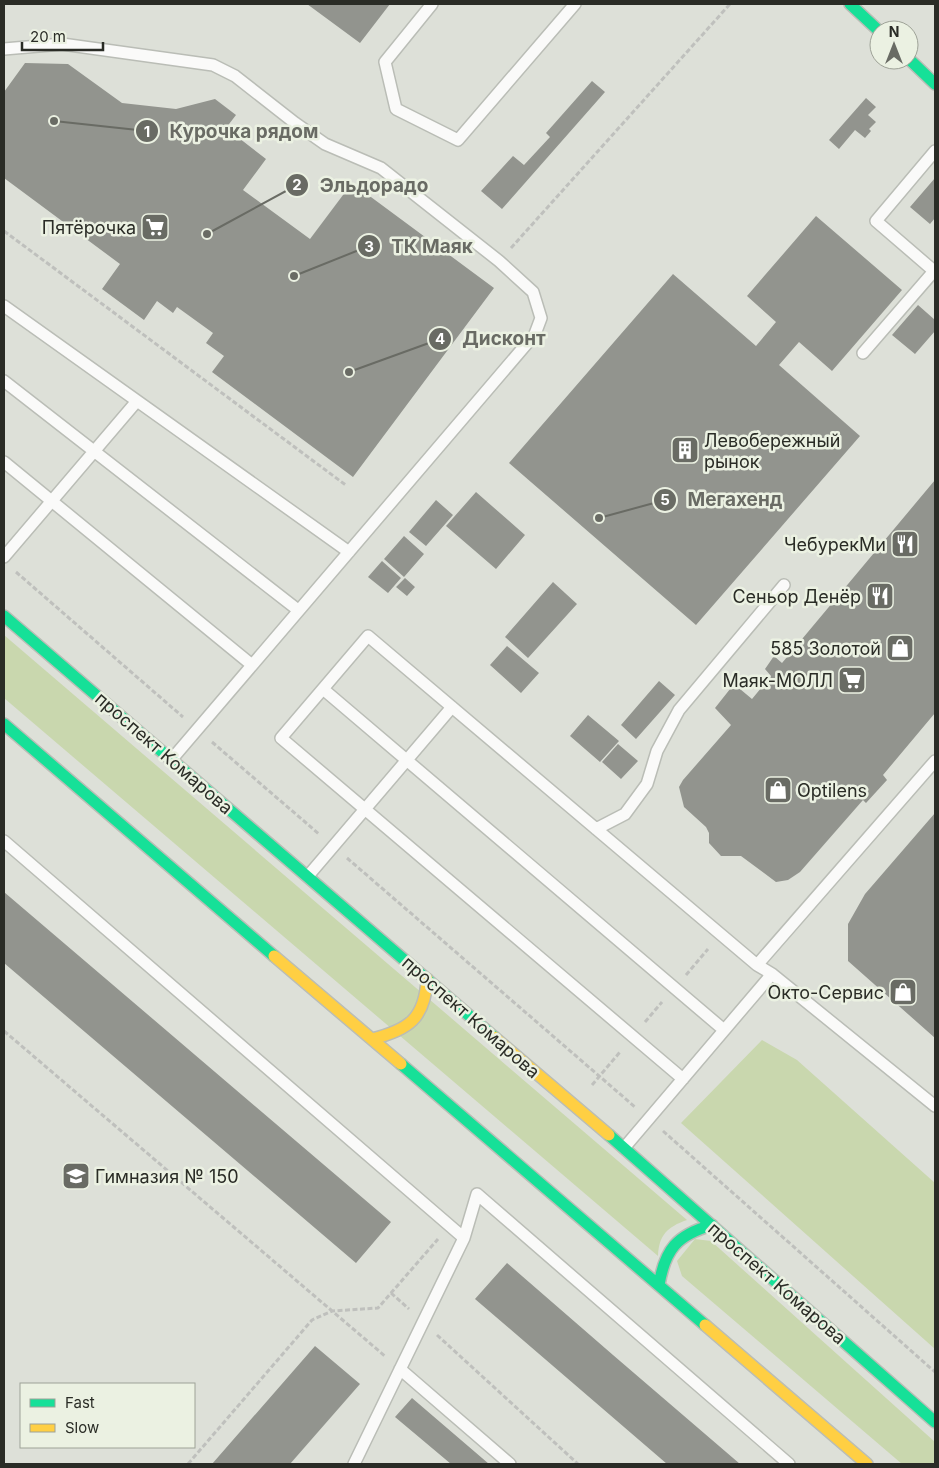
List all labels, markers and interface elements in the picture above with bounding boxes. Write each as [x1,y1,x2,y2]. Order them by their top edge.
scale bar [22,20,104,52]
north arrow [869,20,919,70]
text: N [889,23,899,40]
text: 20 m [30,27,66,46]
callout: Курочка рядом [135,114,329,148]
text: Курочка рядом [170,120,318,143]
text: 1 [144,122,150,141]
callout: Эльдорадо [285,168,438,202]
text: Эльдорадо [320,174,428,197]
text: 2 [292,175,302,194]
supermarket icon: Пятёрочка [140,212,170,242]
place label: Пятёрочка [42,217,136,238]
callout: ТК Маяк [356,229,483,263]
text: ТК Маяк [391,235,473,258]
text: 3 [364,237,374,256]
callout: Дисконт [427,322,556,356]
text: Дисконт [462,327,546,350]
text: 4 [435,329,445,348]
place label: Левобережный рынок [704,430,840,472]
building icon: Левобережный рынок [670,435,700,465]
callout: Мегахенд [652,483,792,517]
text: Мегахенд [688,488,783,511]
text: 5 [660,490,670,509]
restaurant icon: ЧебурекМи [890,529,920,559]
place label: ЧебурекМи [784,534,886,555]
restaurant icon: Сеньор Денёр [865,581,895,611]
place label: Сеньор Денёр [732,586,861,607]
shop icon: 585 Золотой [885,633,915,663]
place label: 585 Золотой [770,638,881,659]
supermarket icon: Маяк-МОЛЛ [837,665,867,695]
place label: Маяк-МОЛЛ [722,670,833,691]
street label: проспект Комарова [91,688,237,818]
shop icon: Optilens [763,775,793,805]
place label: Optilens [797,780,867,801]
street label: проспект Комарова [398,952,544,1082]
shop icon: Окто-Сервис [888,977,918,1007]
place label: Окто-Сервис [768,982,884,1003]
school or university icon: Гимназия № 150 [61,1161,91,1191]
place label: Гимназия № 150 [95,1166,239,1187]
street label: проспект Комарова [704,1218,850,1348]
legend [20,1383,195,1448]
text: Fast [65,1393,95,1412]
text: Slow [65,1418,99,1437]

